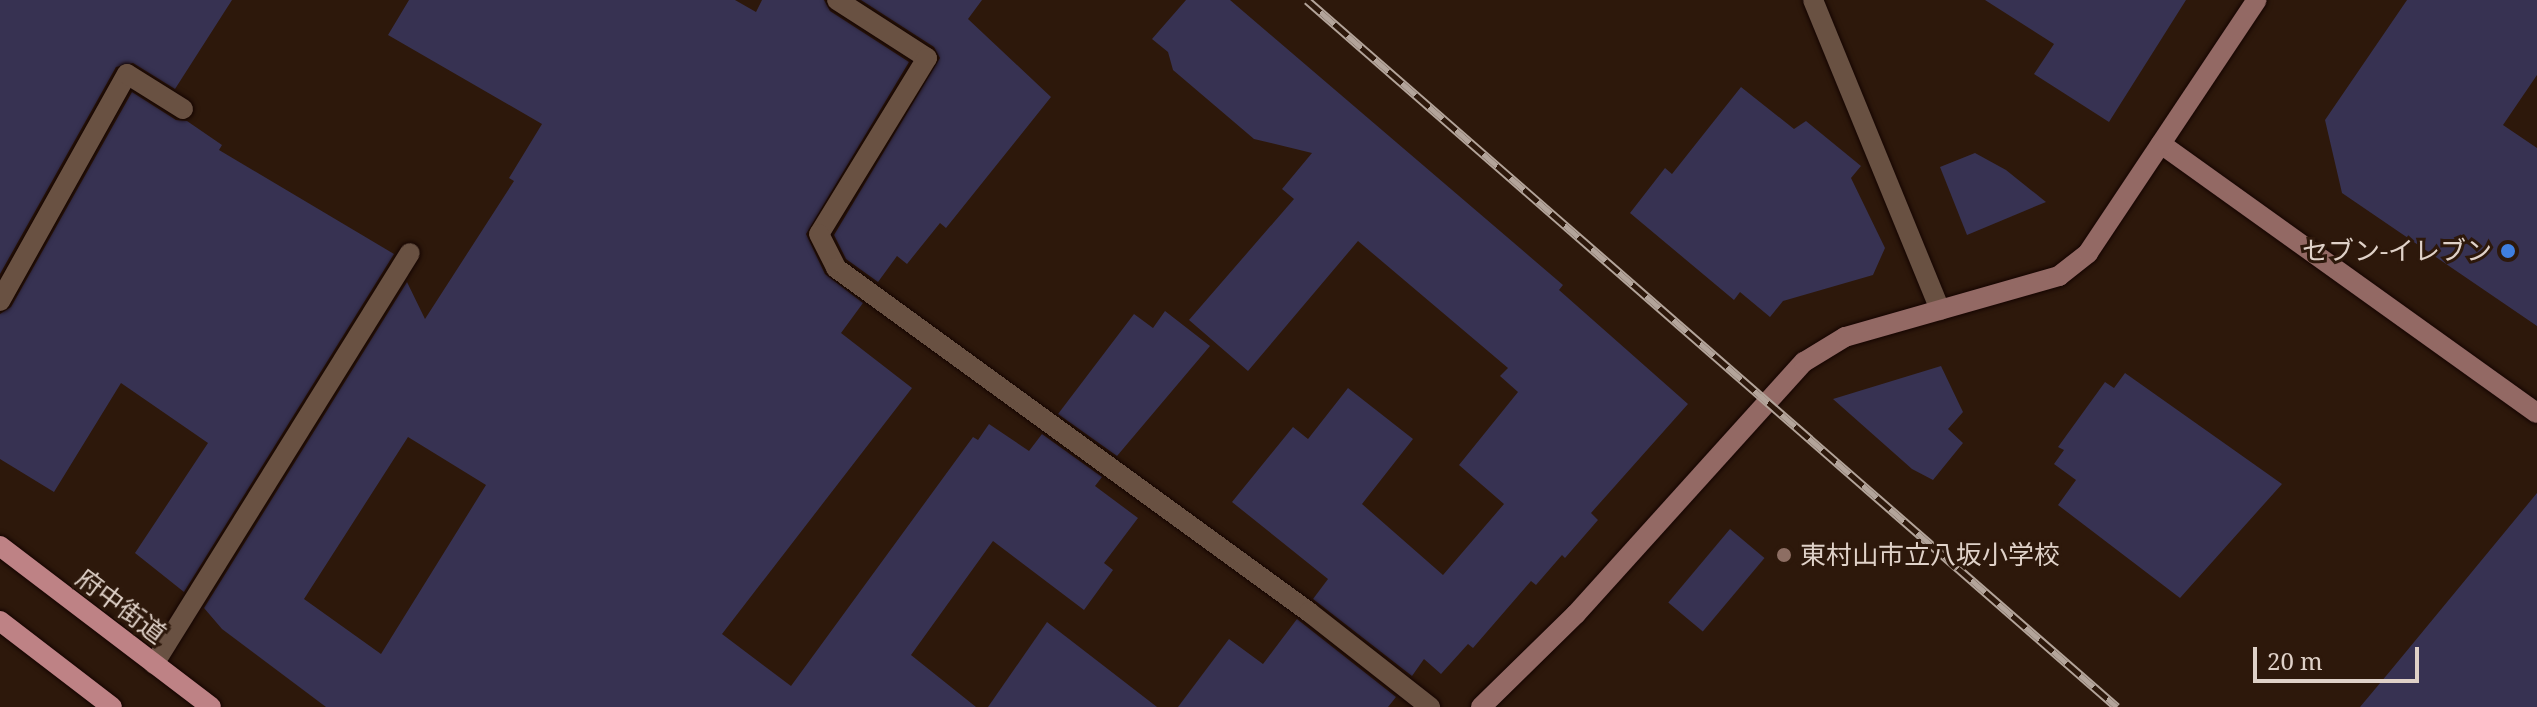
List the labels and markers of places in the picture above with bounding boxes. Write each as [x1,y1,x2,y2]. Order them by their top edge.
place label: セブン-イレブン [2302,235,2492,267]
marker: セブン-イレブン [2499,242,2517,260]
place label: 東村山市立八坂小学校 [1800,539,2060,571]
marker: 東村山市立八坂小学校 [1775,546,1793,564]

